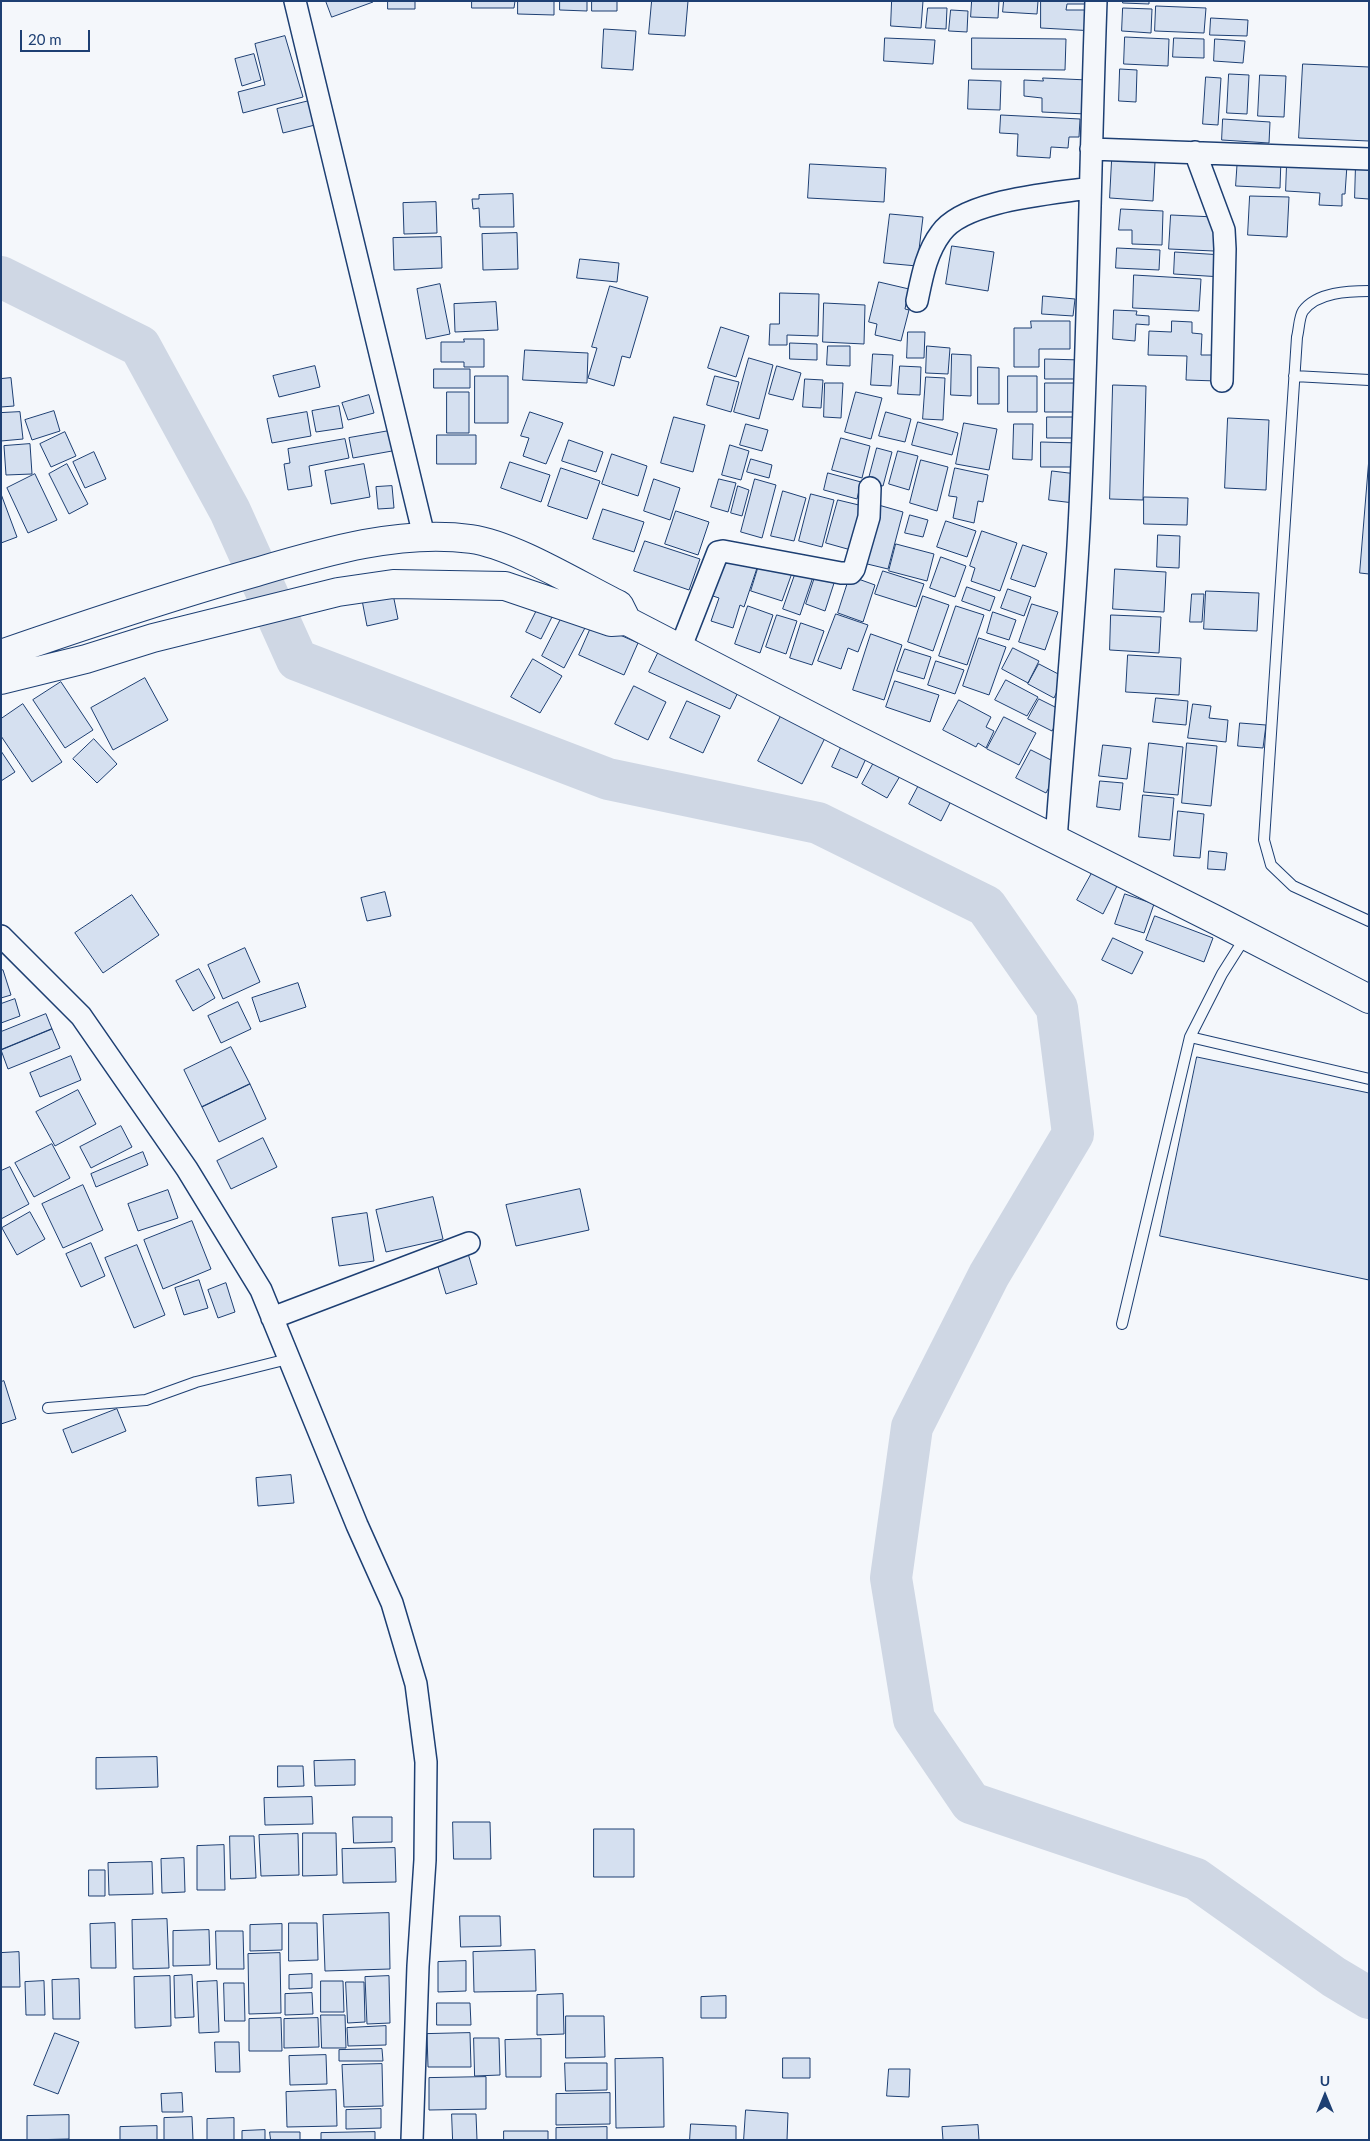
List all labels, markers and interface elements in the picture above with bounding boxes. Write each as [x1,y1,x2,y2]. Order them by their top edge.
scale bar [22,20,92,52]
text: 20 m [28,30,62,48]
north arrow [1300,2071,1350,2121]
text: U [1320,2072,1330,2089]

